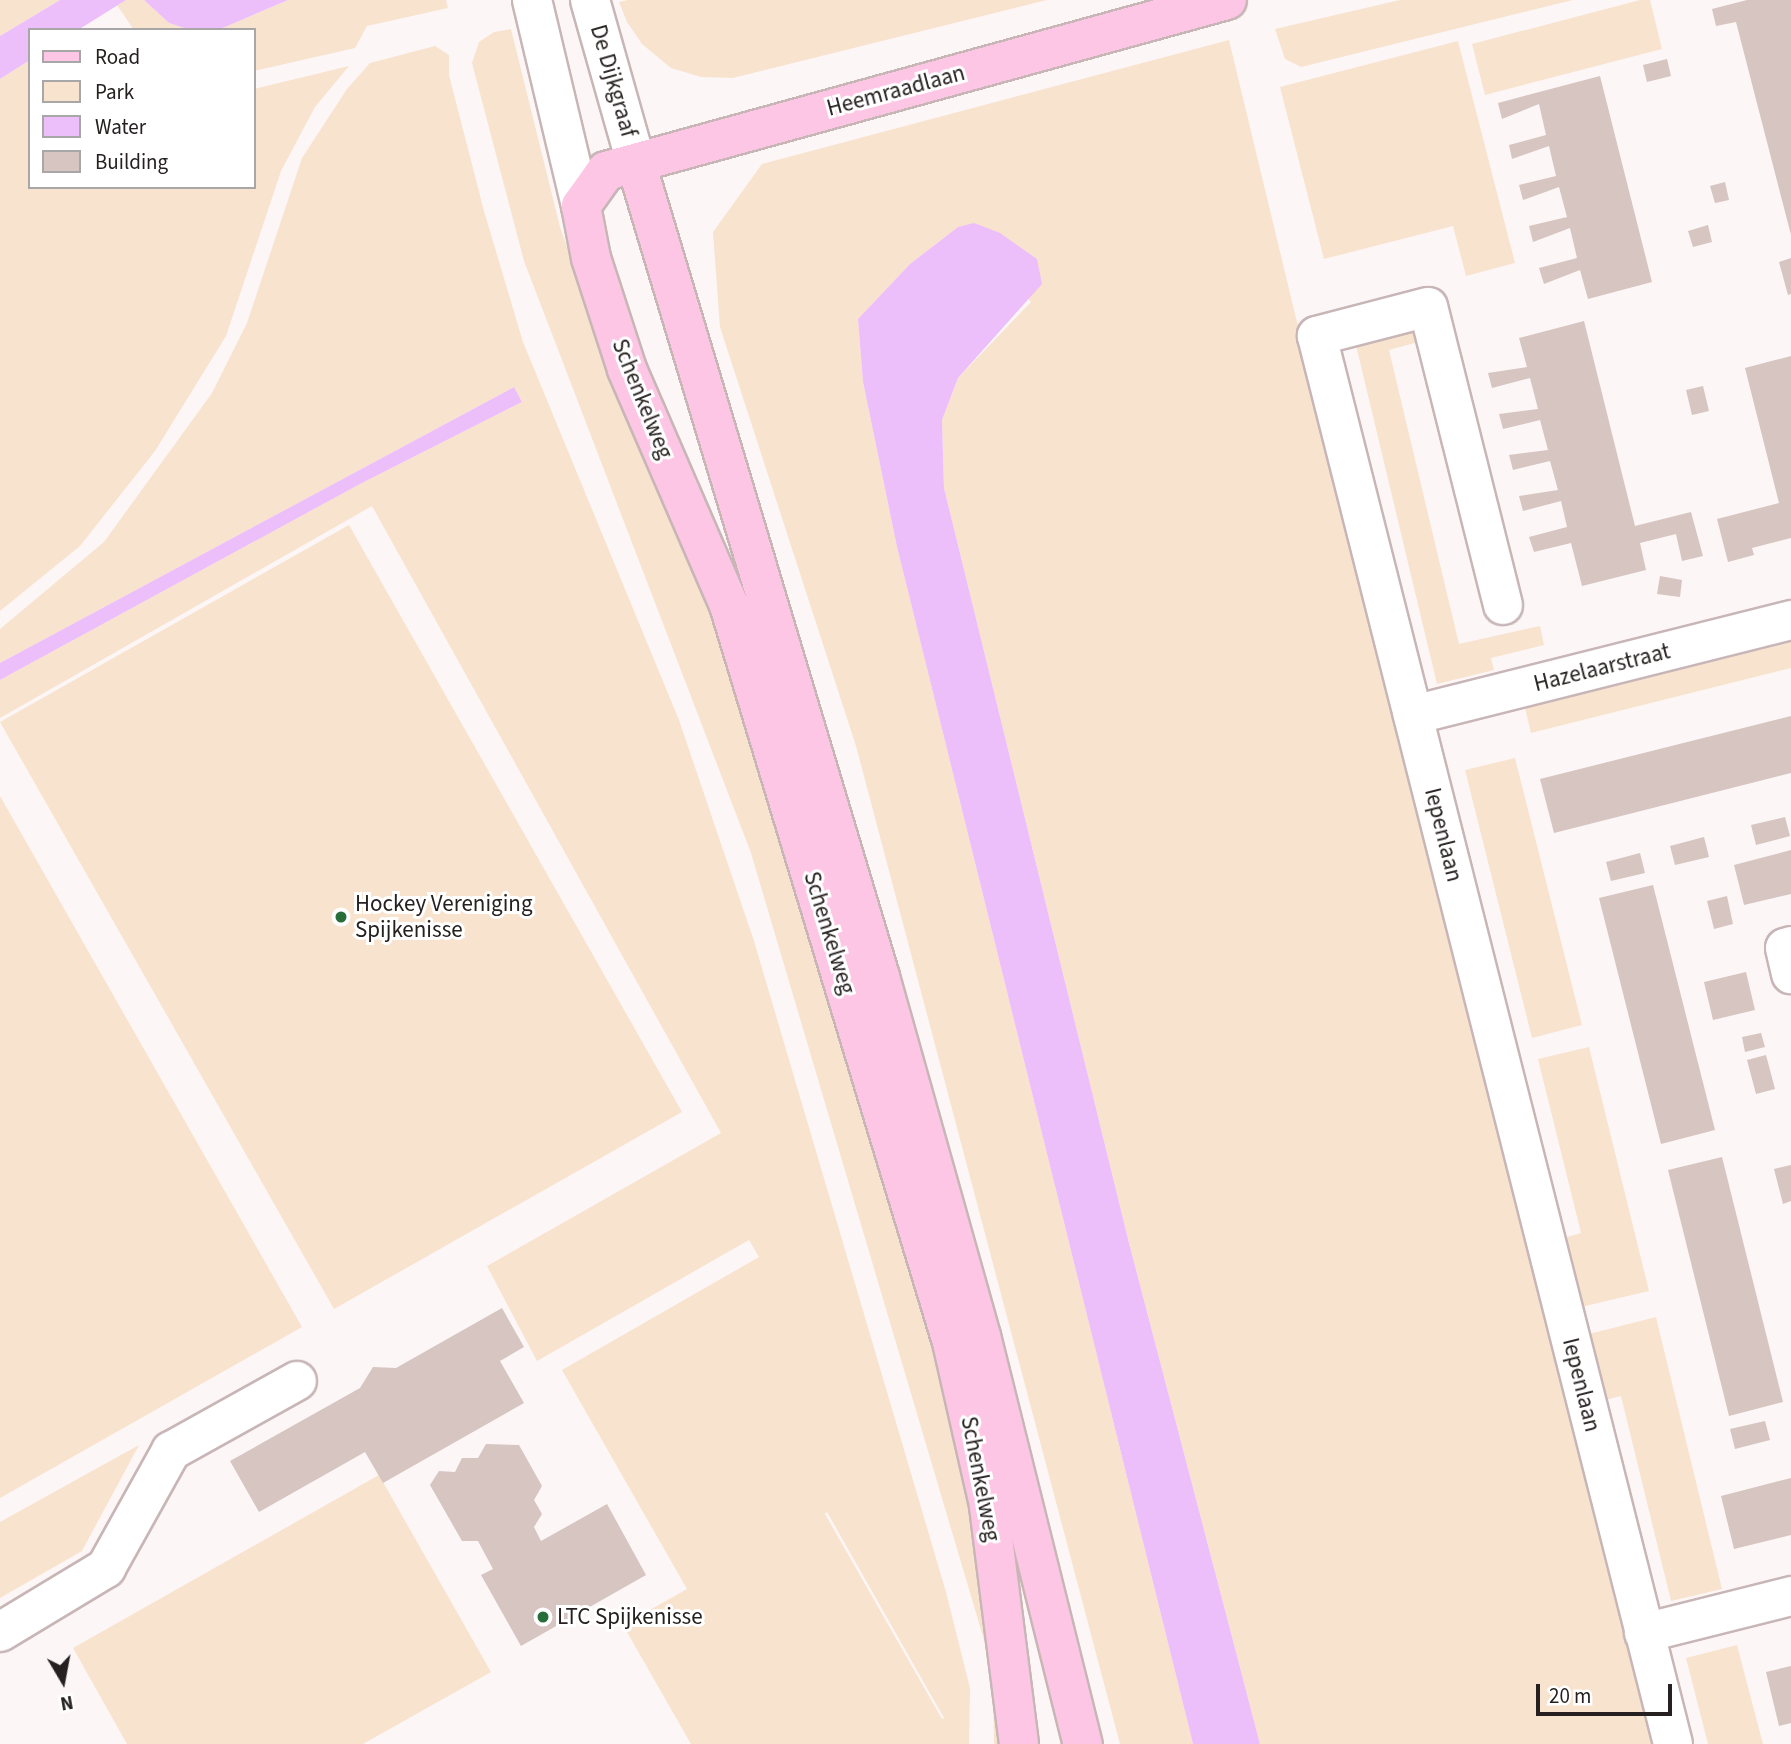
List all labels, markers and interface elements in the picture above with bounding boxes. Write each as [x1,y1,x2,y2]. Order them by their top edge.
street label: De Dijkgraaf [584,22,642,140]
legend [28,28,256,189]
text: Road [95,42,140,72]
street label: Heemraadlaan [824,59,968,123]
text: Park [95,77,134,107]
text: Water [95,112,146,142]
text: Building [95,147,168,177]
street label: Schenkelweg [605,335,679,463]
street label: Hazelaarstraat [1531,638,1673,698]
street label: Iepenlaan [1418,785,1468,885]
street label: Schenkelweg [797,868,861,998]
place label: Hockey Vereniging Spijkenisse [355,890,533,944]
marker: Hockey Vereniging Spijkenisse [333,909,349,925]
street label: Iepenlaan [1556,1335,1606,1435]
street label: Schenkelweg [954,1414,1006,1544]
place label: LTC Spijkenisse [557,1603,703,1631]
marker: LTC Spijkenisse [535,1609,551,1625]
north arrow [28,1646,98,1716]
scale bar [1539,1670,1676,1714]
text: 20 m [1549,1681,1591,1711]
text: N [58,1688,75,1717]

